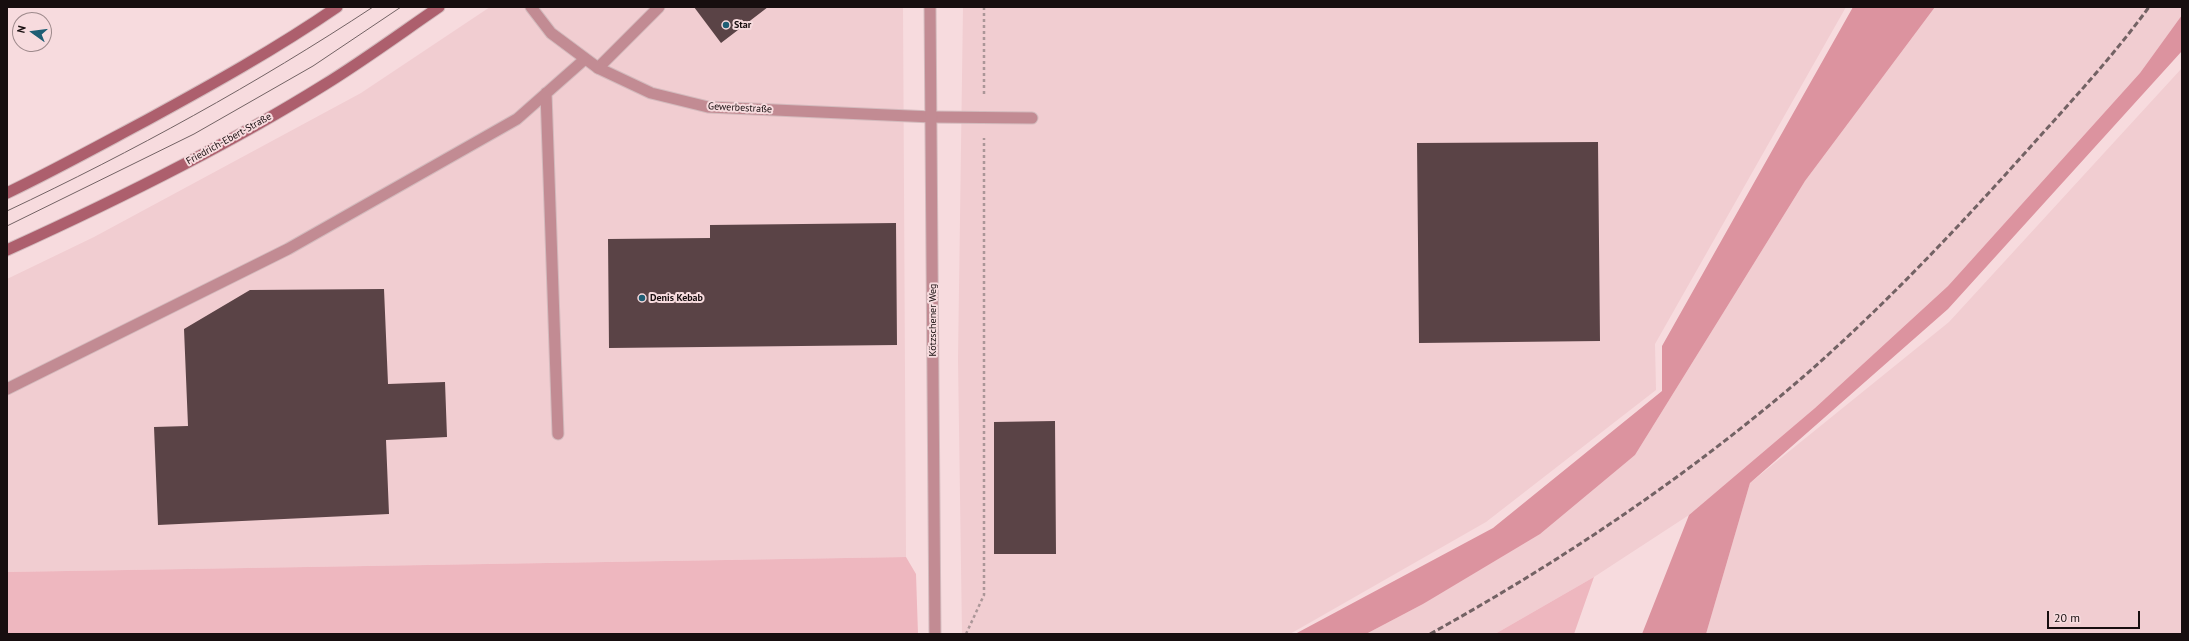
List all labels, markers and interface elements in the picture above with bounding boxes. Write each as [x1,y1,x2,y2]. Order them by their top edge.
north arrow [12,12,52,52]
place label: Star [734,19,751,31]
marker: Star [721,20,731,30]
text: N [14,24,29,35]
street label: Gewerbestraße [708,100,772,116]
street label: Friedrich-Ebert-Straße [184,111,274,167]
street label: Kötzschener Weg [927,284,939,356]
place label: Denis Kebab [650,292,703,304]
marker: Denis Kebab [637,293,647,303]
scale bar [2049,603,2142,629]
text: 20 m [2054,610,2080,625]

